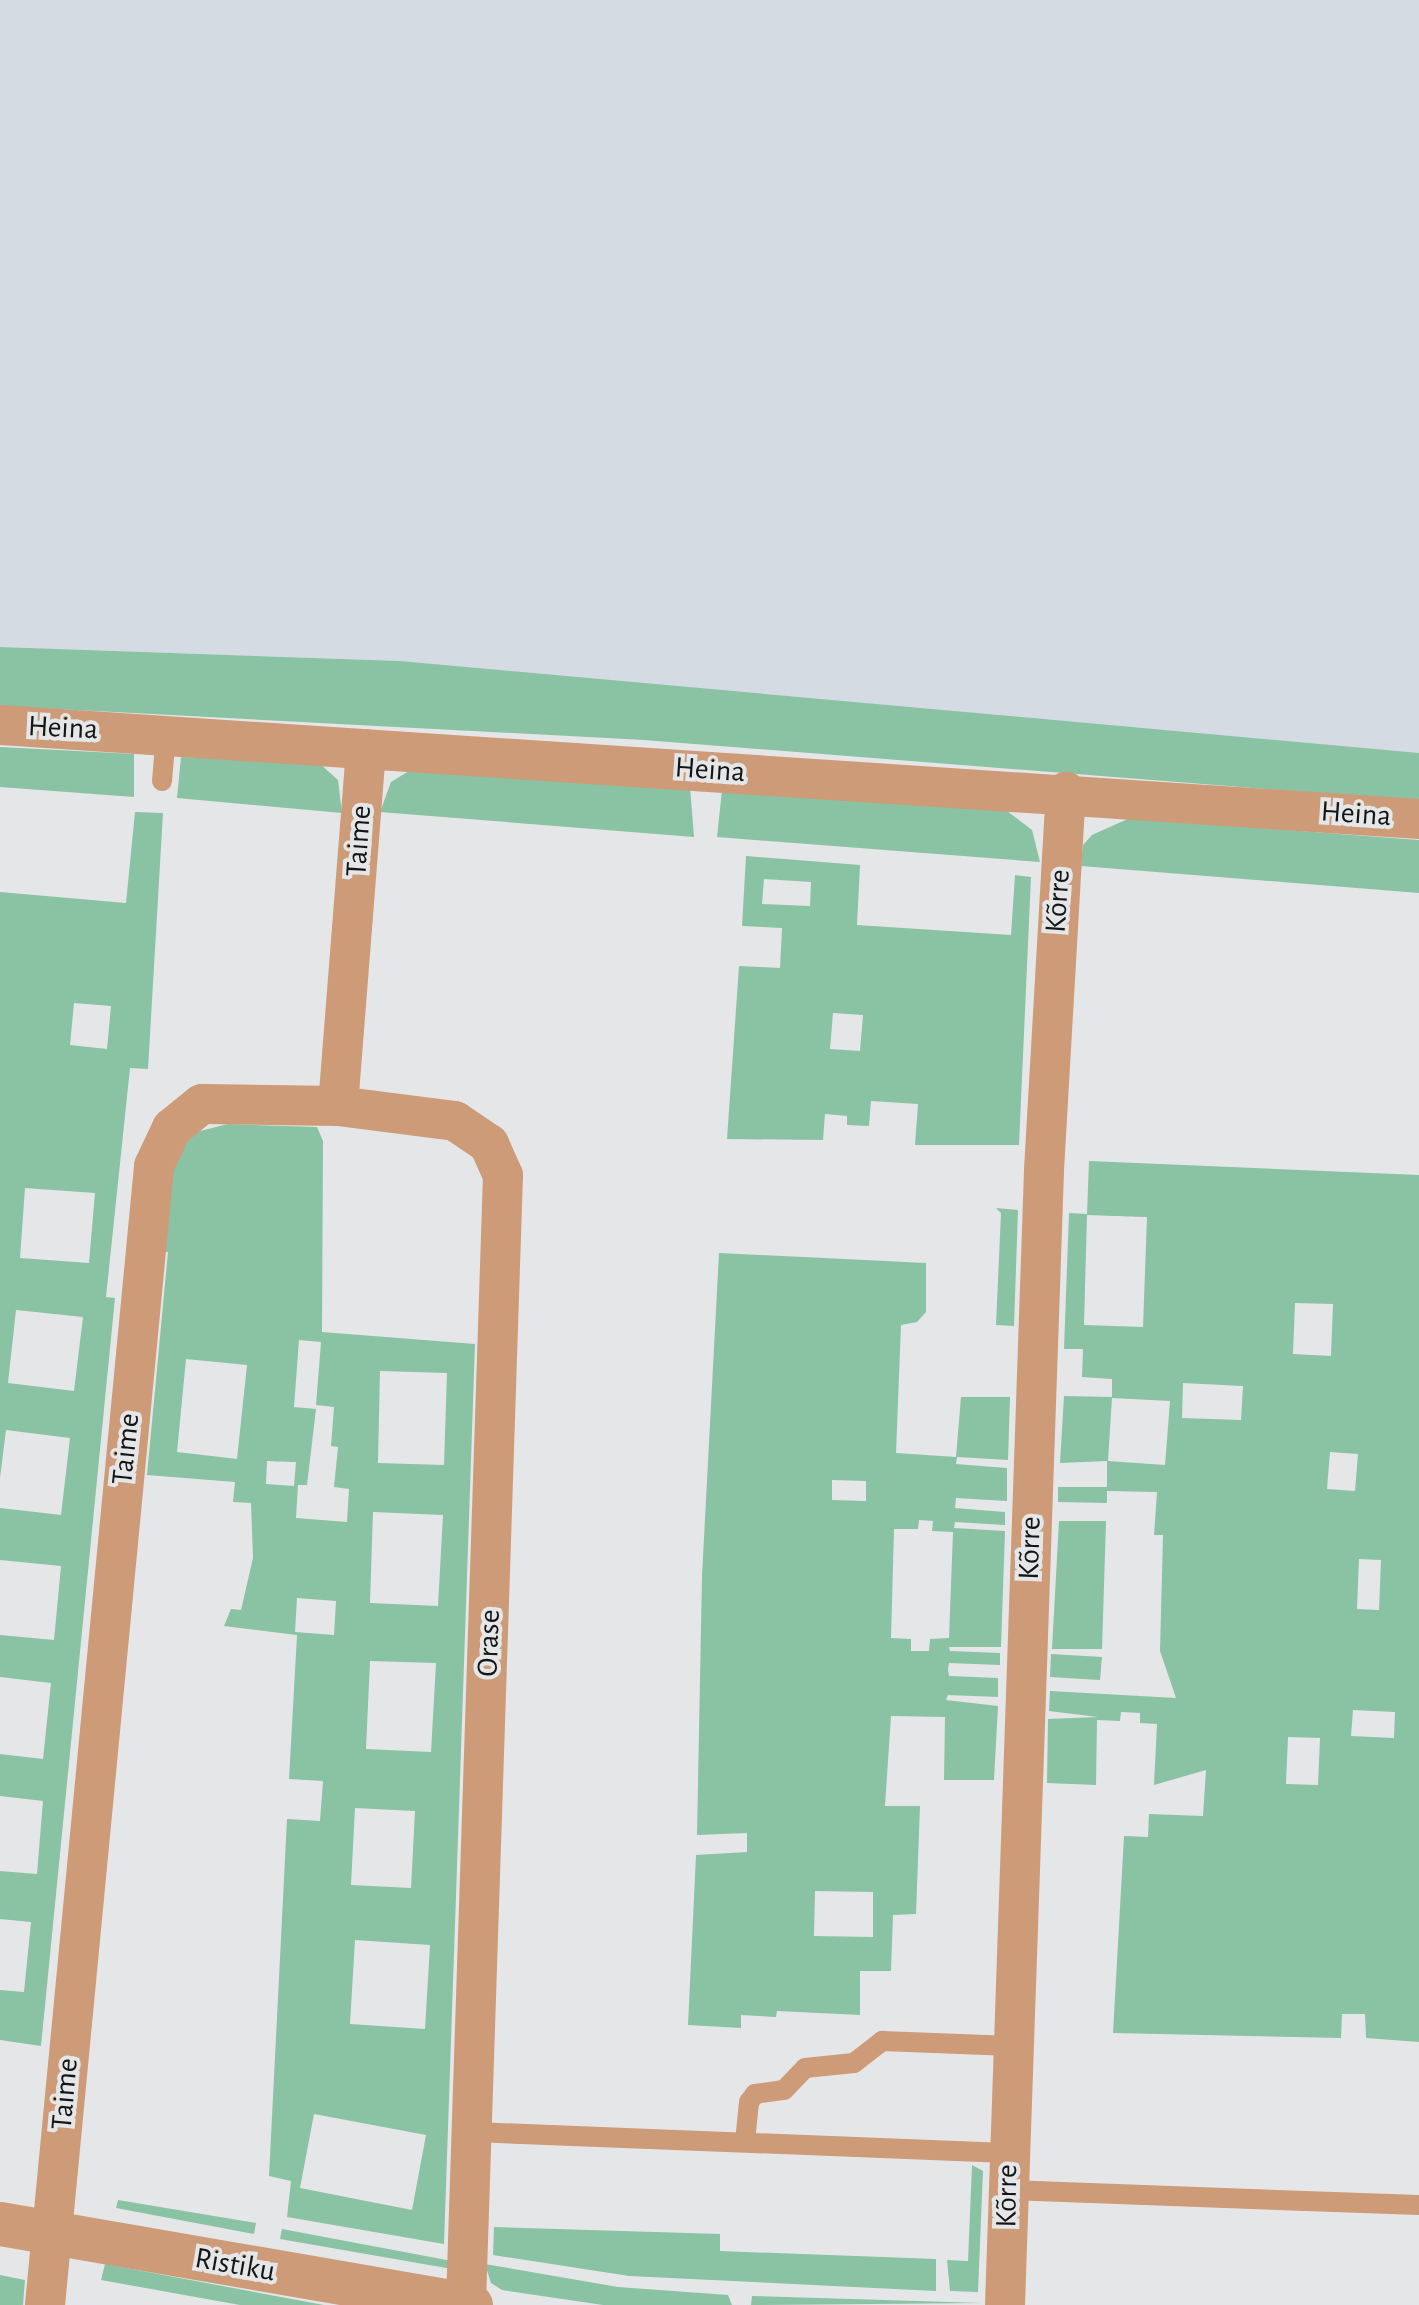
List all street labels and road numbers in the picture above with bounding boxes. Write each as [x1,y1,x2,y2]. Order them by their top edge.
street label: Heina [27,708,99,748]
street label: Heina [674,750,746,790]
street label: Heina [1320,794,1392,834]
street label: Taime [339,804,379,878]
street label: Kõrre [1038,868,1078,934]
street label: Taime [104,1411,148,1487]
street label: Kõrre [1011,1516,1049,1580]
street label: Orase [470,1609,508,1677]
street label: Taime [44,2057,86,2131]
street label: Kõrre [988,2164,1026,2228]
street label: Ristiku [192,2240,278,2290]

